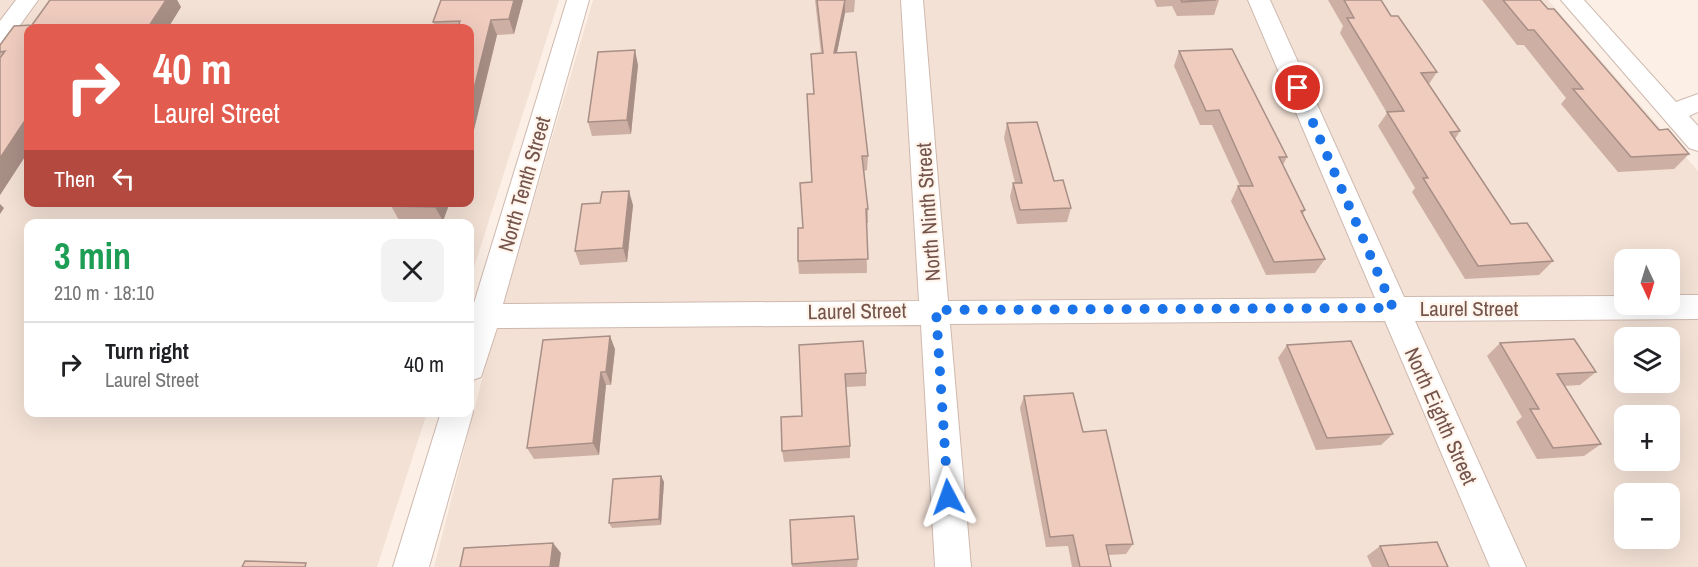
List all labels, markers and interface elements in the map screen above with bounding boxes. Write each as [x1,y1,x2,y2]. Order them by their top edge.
text: 40 m [153,41,232,97]
icon: right [54,48,132,126]
pin [1272,62,1323,113]
icon: arrive [1281,71,1314,104]
text: Laurel Street [153,95,280,131]
street label: North Tenth Street [491,113,557,255]
street label: North Ninth Street [909,142,947,282]
icon: left [107,162,140,195]
text: Then [54,164,95,194]
text: 3 min [54,232,131,280]
button: close [381,239,444,302]
north arrow [1614,249,1680,315]
map controls [1614,249,1680,549]
text: 210 m · 18:10 [54,279,154,306]
street label: Laurel Street [1420,294,1519,323]
street label: Laurel Street [807,296,907,326]
button: layers [1614,327,1680,393]
text: Turn right [105,336,189,366]
street label: North Eighth Street [1398,343,1484,489]
icon: right [54,348,87,381]
text: 40 m [404,349,444,379]
text: Laurel Street [105,366,199,393]
button: + [1614,405,1680,471]
position arrow [916,465,980,529]
button: − [1614,483,1680,549]

